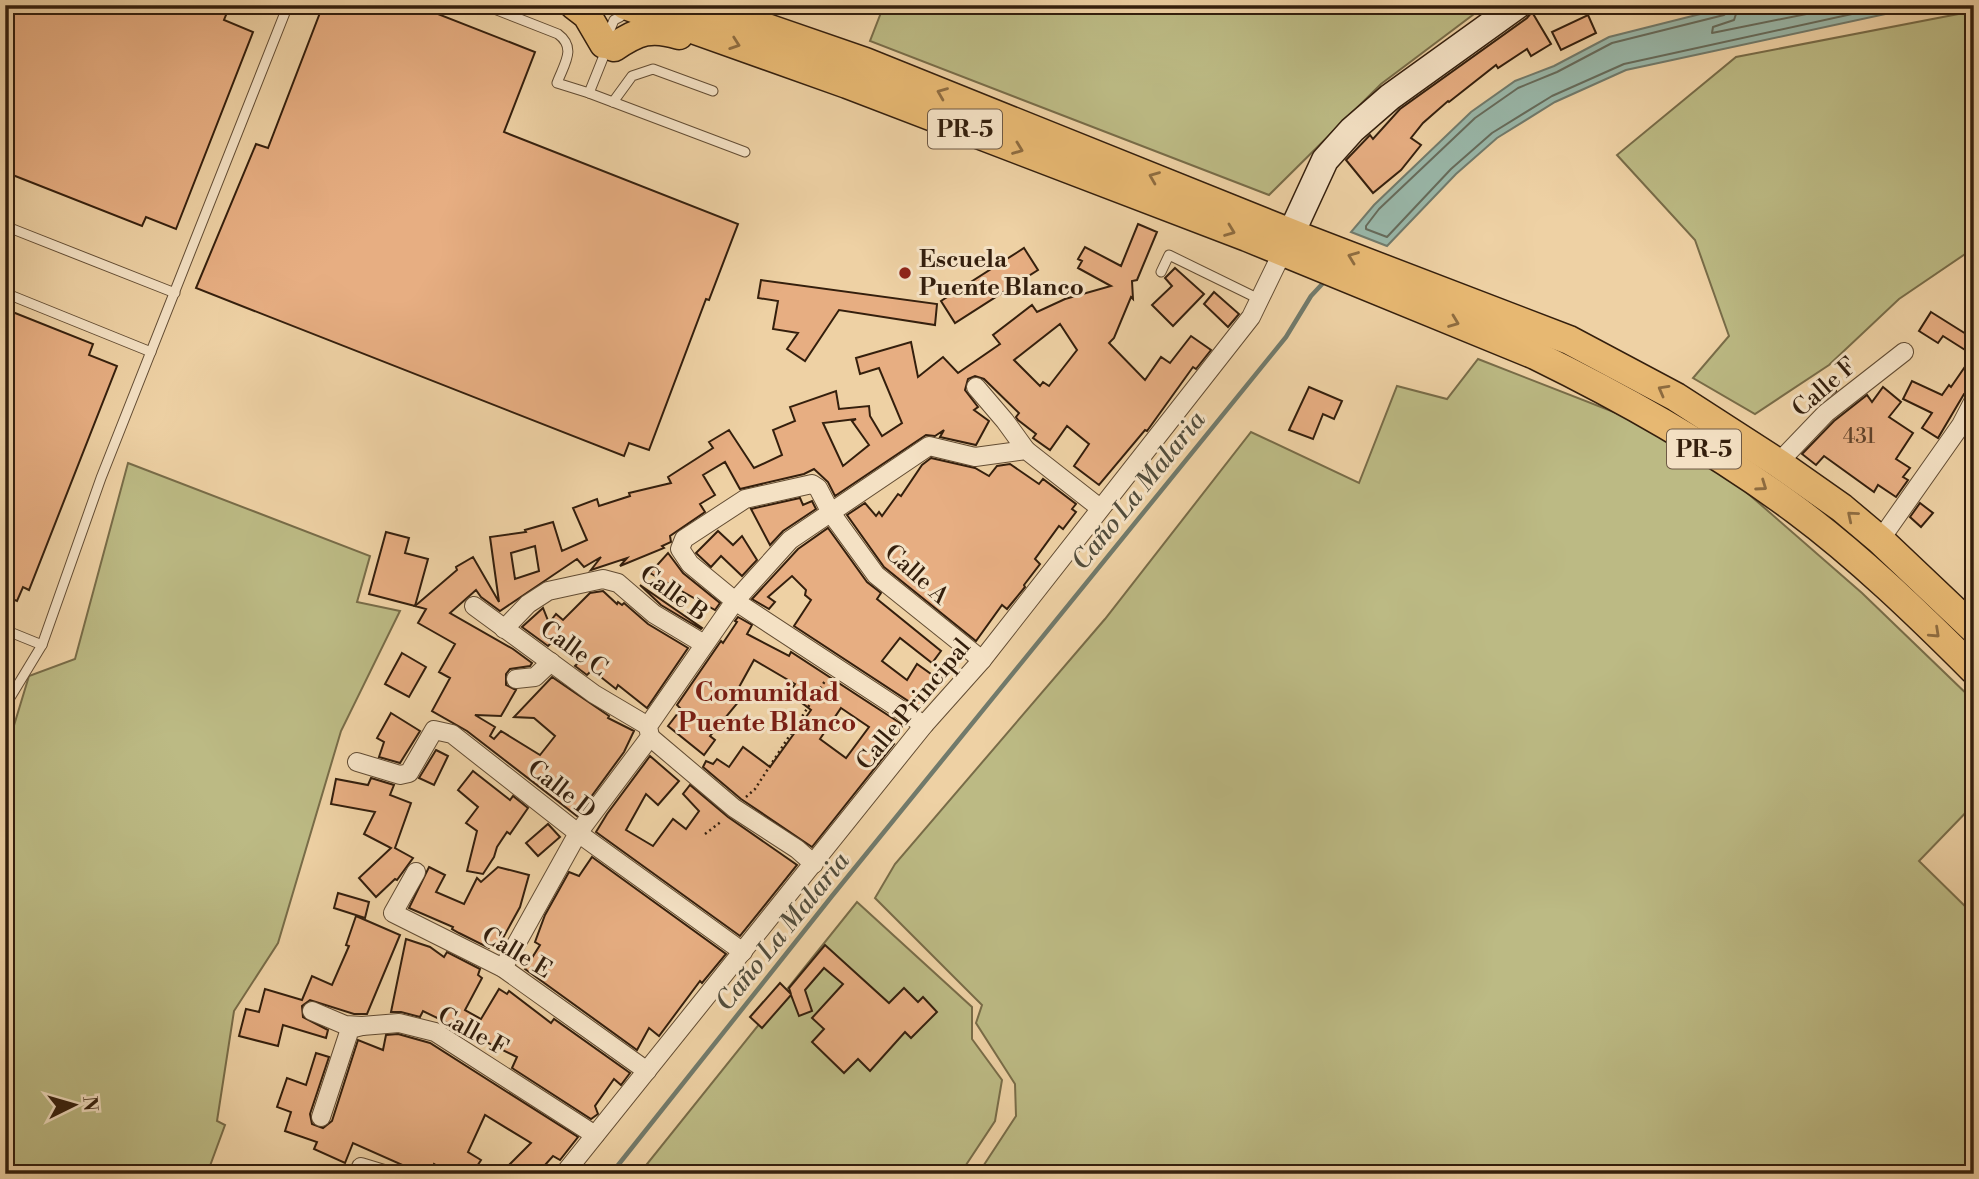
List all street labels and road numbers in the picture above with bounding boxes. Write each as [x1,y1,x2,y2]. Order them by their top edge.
road number: PR-5 [928,110,1002,148]
street label: Calle F [1786,352,1863,424]
road number: PR-5 [1667,430,1741,468]
street label: Calle A [878,538,955,612]
street label: Calle B [634,559,713,629]
street label: Calle C [534,614,613,683]
street label: Calle Principal [850,633,978,777]
street label: Calle D [521,754,602,826]
street label: Calle E [476,920,557,985]
street label: Calle F [432,1000,513,1063]

